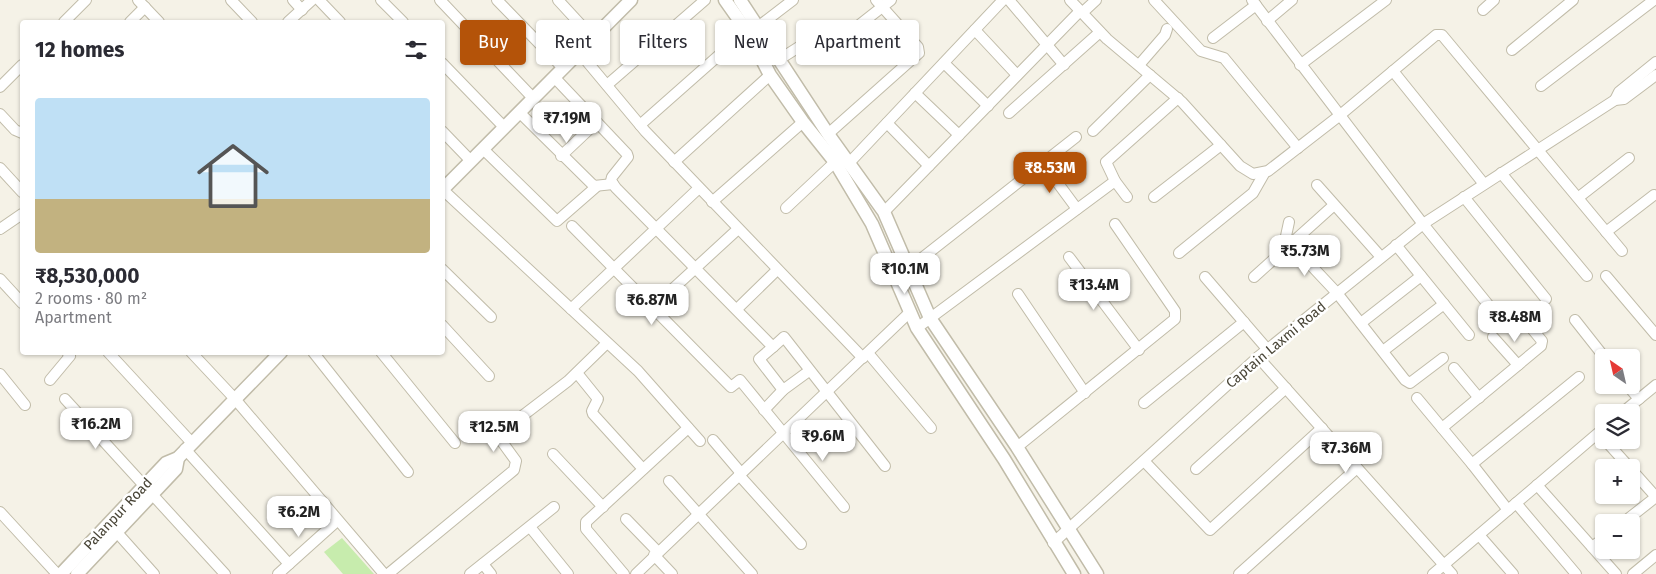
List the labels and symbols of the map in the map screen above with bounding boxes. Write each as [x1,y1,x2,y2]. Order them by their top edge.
pin: ₹7.19M [526,102,608,144]
pin: ₹8.53M [1009,152,1091,194]
pin: ₹5.73M [1264,234,1346,277]
pin: ₹10.1M [864,252,946,295]
pin: ₹13.4M [1053,268,1135,311]
pin: ₹6.87M [611,284,693,326]
street label: Captain Laxmi Road [1223,298,1329,392]
pin: ₹8.48M [1474,300,1556,343]
north arrow [1595,349,1640,394]
pin: ₹16.2M [55,408,137,450]
pin: ₹12.5M [453,410,535,453]
pin: ₹9.6M [788,420,858,462]
pin: ₹7.36M [1305,432,1387,474]
street label: Palanpur Road [80,474,156,554]
pin: ₹6.2M [264,496,334,538]

